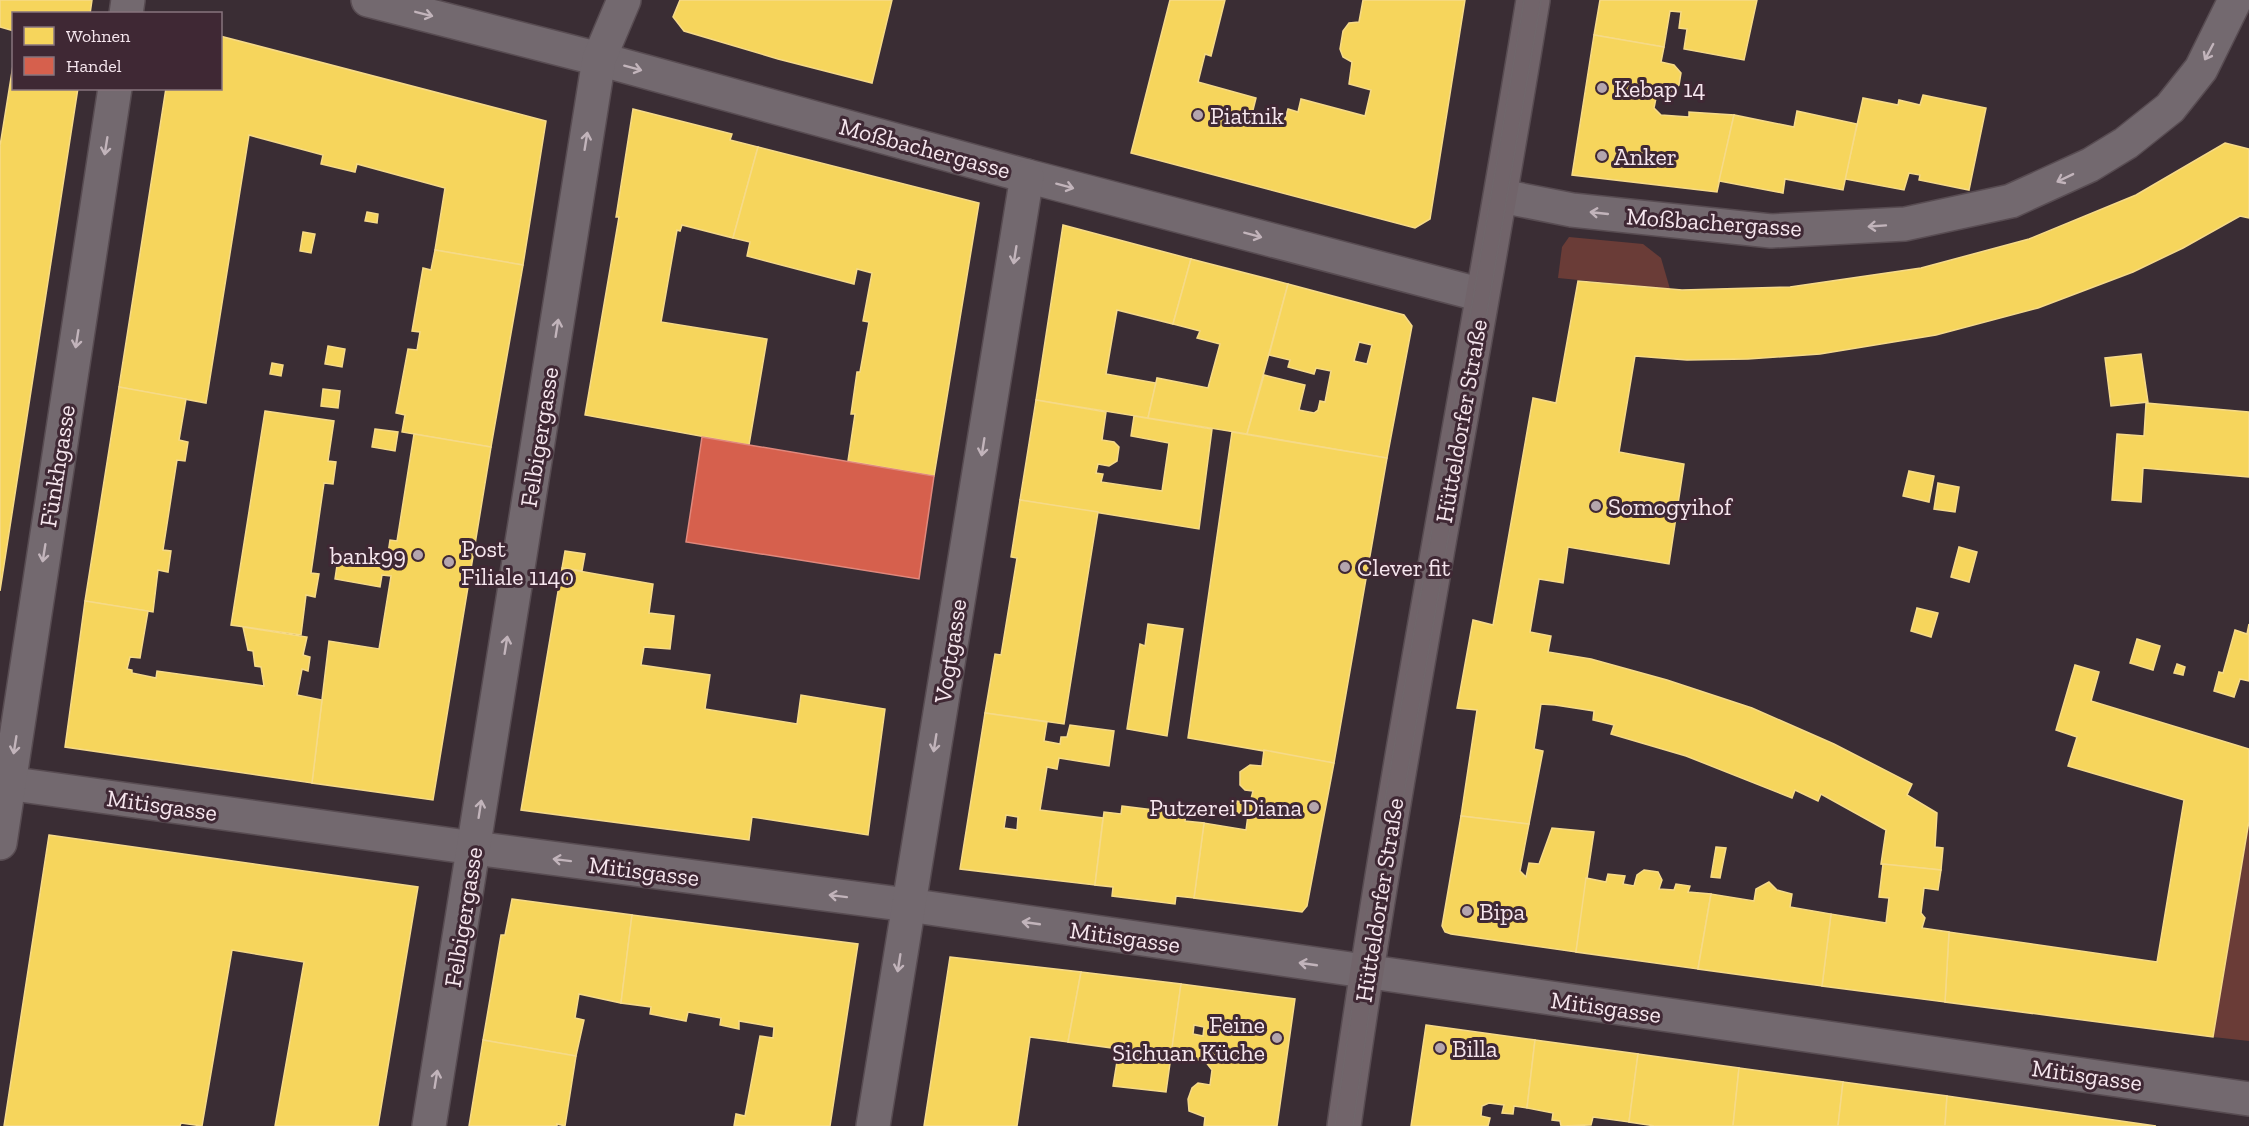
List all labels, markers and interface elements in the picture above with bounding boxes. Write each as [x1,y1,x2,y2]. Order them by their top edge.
one-way arrow [415,9,434,21]
legend [12,12,222,90]
text: Wohnen [66,25,131,47]
one-way arrow [2203,43,2214,61]
text: Handel [66,55,122,77]
one-way arrow [624,63,643,75]
place label: Kebap 14 [1614,74,1706,103]
marker: Kebap 14 [1595,81,1609,95]
place label: Piatnik [1210,101,1284,130]
marker: Piatnik [1191,108,1205,122]
street label: Moßbachergasse [836,111,1014,185]
one-way arrow [581,132,592,152]
one-way arrow [101,136,112,156]
place label: Anker [1614,142,1677,171]
marker: Anker [1595,149,1609,163]
one-way arrow [2056,172,2074,184]
one-way arrow [1055,181,1074,192]
street label: Moßbachergasse [1625,201,1803,243]
one-way arrow [1590,207,1610,218]
one-way arrow [1868,221,1888,232]
one-way arrow [1244,230,1263,242]
one-way arrow [1009,244,1020,264]
street label: Hütteldorfer Straße [1429,317,1493,525]
one-way arrow [551,318,562,338]
one-way arrow [71,329,82,348]
street label: Felbigergasse [514,365,564,509]
street label: Fünkhgasse [33,403,81,529]
one-way arrow [977,437,988,456]
place label: Somogyihof [1608,492,1734,521]
marker: Somogyihof [1589,499,1603,513]
place label: Post Filiale 1140 [461,534,574,591]
place label: bank99 [329,541,406,570]
one-way arrow [39,542,50,562]
marker: bank99 [411,548,425,562]
place label: Clever fit [1357,553,1451,582]
marker: Post Filiale 1140 [442,555,456,569]
marker: Clever fit [1338,560,1352,574]
street label: Vogtgasse [927,597,973,706]
one-way arrow [501,635,512,655]
one-way arrow [929,733,940,752]
one-way arrow [10,735,21,755]
street label: Mitisgasse [105,783,219,827]
place label: Putzerei Diana [1149,793,1302,822]
street label: Hütteldorfer Straße [1349,796,1409,1004]
one-way arrow [475,800,486,819]
marker: Putzerei Diana [1307,800,1321,814]
street label: Felbigergasse [438,845,488,989]
street label: Mitisgasse [587,850,701,892]
one-way arrow [552,854,572,865]
one-way arrow [829,890,849,901]
place label: Bipa [1479,897,1525,926]
marker: Bipa [1460,904,1474,918]
street label: Mitisgasse [1068,915,1182,959]
one-way arrow [1022,918,1042,929]
one-way arrow [893,953,904,972]
one-way arrow [1298,958,1318,969]
street label: Mitisgasse [1549,985,1663,1029]
place label: Feine Sichuan Küche [1112,1010,1265,1067]
marker: Feine Sichuan Küche [1270,1031,1284,1045]
place label: Billa [1452,1034,1498,1063]
marker: Billa [1433,1041,1447,1055]
street label: Mitisgasse [2030,1053,2144,1097]
one-way arrow [431,1070,442,1090]

